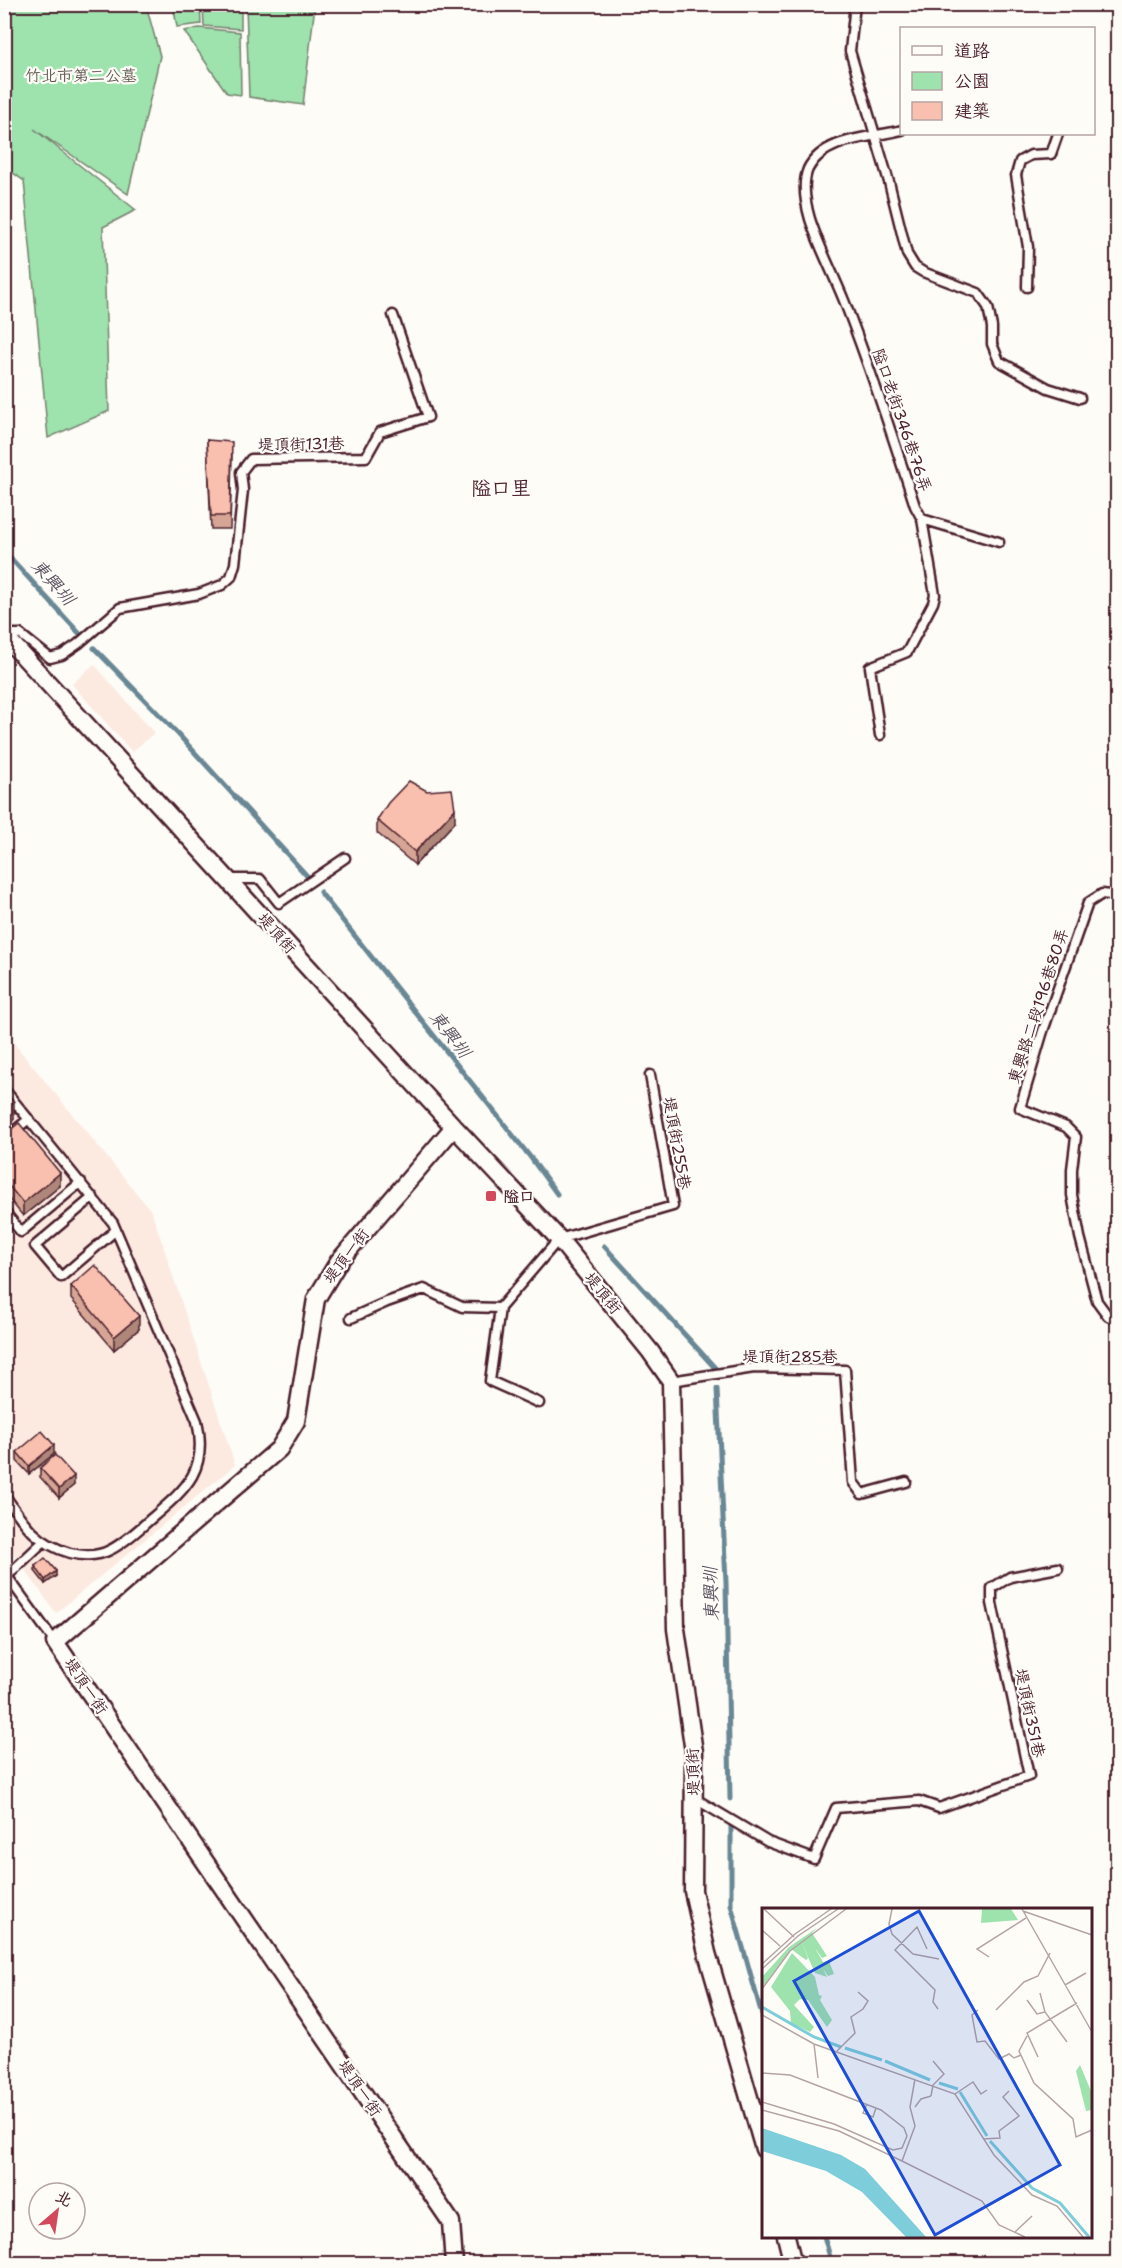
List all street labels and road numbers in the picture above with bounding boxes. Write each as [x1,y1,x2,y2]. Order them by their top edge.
street label: 隘口老街346巷76弄 [868,345,936,495]
street label: 堤頂街131巷 [257,433,345,455]
street label: 堤頂街 [253,908,301,958]
street label: 東興路二段196巷80弄 [1003,926,1073,1086]
street label: 堤頂街255巷 [658,1095,696,1191]
street label: 堤頂一街 [318,1224,374,1288]
street label: 堤頂街 [580,1268,626,1318]
street label: 堤頂街285巷 [742,1346,838,1367]
street label: 堤頂一街 [59,1654,113,1718]
street label: 堤頂街351巷 [1010,1667,1050,1759]
street label: 堤頂街 [682,1748,704,1796]
street label: 堤頂一街 [333,2056,387,2120]

